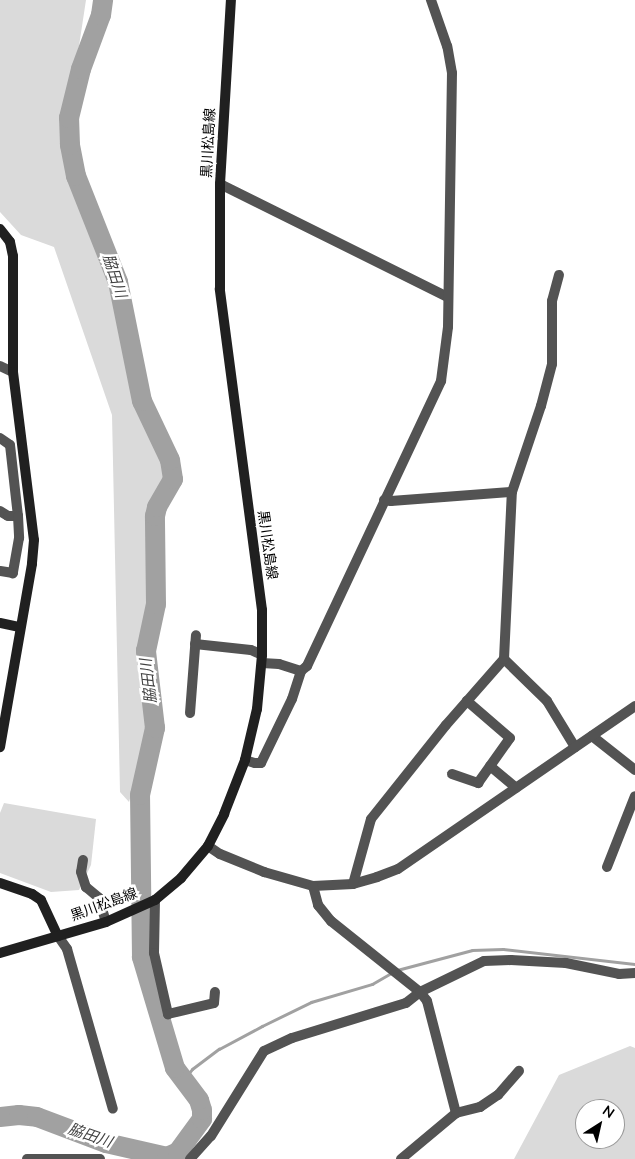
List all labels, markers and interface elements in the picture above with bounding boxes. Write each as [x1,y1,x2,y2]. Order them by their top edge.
street label: 黒川松島線 [199,108,219,178]
water label: 脇田川 [98,252,130,300]
street label: 黒川松島線 [254,509,280,581]
water label: 脇田川 [137,658,161,704]
street label: 黒川松島線 [68,885,140,925]
north arrow [575,1099,625,1149]
text: N [599,1101,618,1123]
water label: 脇田川 [66,1120,114,1152]

